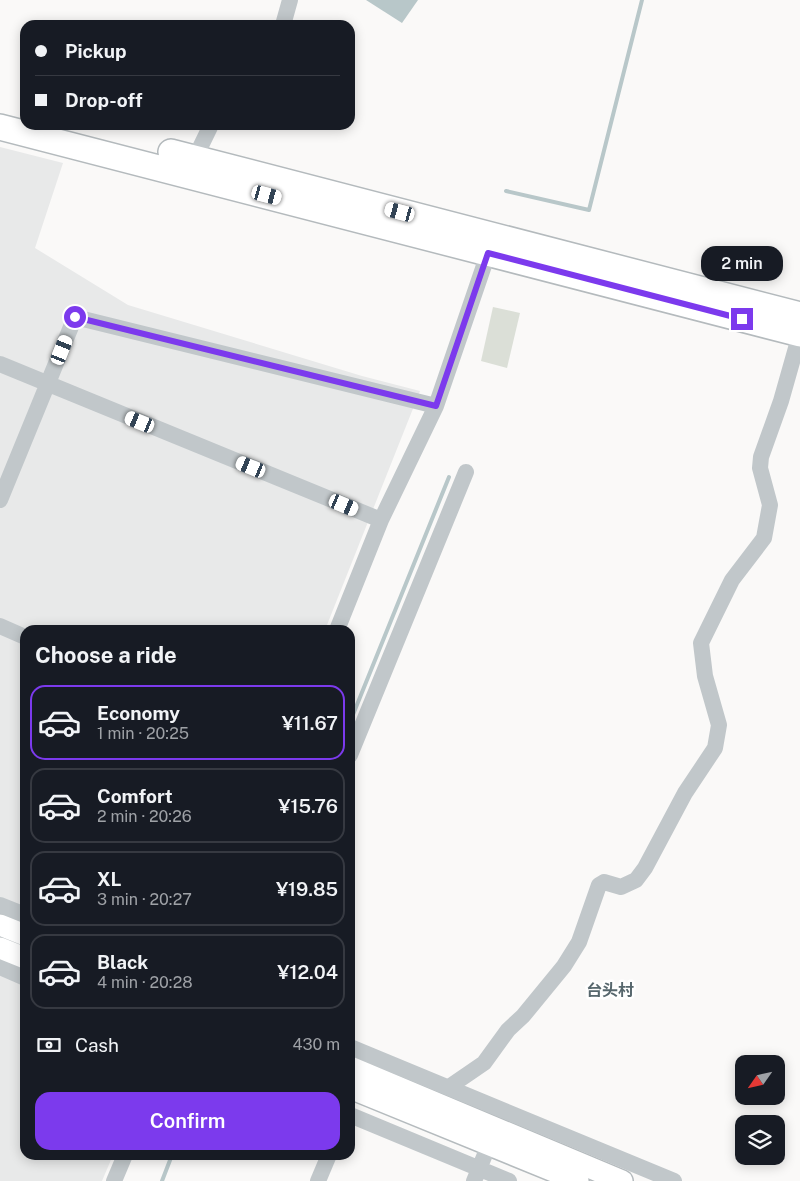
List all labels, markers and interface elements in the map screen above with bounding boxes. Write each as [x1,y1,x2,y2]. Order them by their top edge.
text: Pickup [65,40,127,62]
text: Drop-off [65,89,142,111]
car [250,184,283,206]
car [383,201,416,223]
callout: 2 min [701,246,783,282]
text: 2 min [721,254,763,273]
route start [64,306,86,328]
route end [731,308,753,330]
car [49,333,74,367]
car [123,409,156,435]
car [234,454,267,480]
car [327,492,360,518]
text: Choose a ride [35,642,177,668]
icon: car [37,700,82,745]
text: Economy [97,702,180,724]
text: ¥11.67 [282,712,338,734]
text: 1 min · 20:25 [97,724,189,743]
icon: car [37,783,82,828]
text: Comfort [97,785,173,807]
text: ¥15.76 [278,795,338,817]
text: 2 min · 20:26 [97,807,192,826]
icon: car [37,866,82,911]
text: XL [97,868,122,890]
text: ¥19.85 [276,878,338,900]
text: 3 min · 20:27 [97,890,192,909]
icon: car [37,949,82,994]
text: Black [97,951,148,973]
text: ¥12.04 [277,961,338,983]
text: 4 min · 20:28 [97,973,193,992]
district label: 台头村 [586,981,634,1000]
icon: cash [35,1031,63,1059]
text: Cash [75,1034,119,1056]
text: 430 m [292,1035,340,1054]
north arrow [735,1055,785,1105]
map controls [735,1055,785,1165]
button: Confirm [35,1092,340,1150]
button: layers [735,1115,785,1165]

